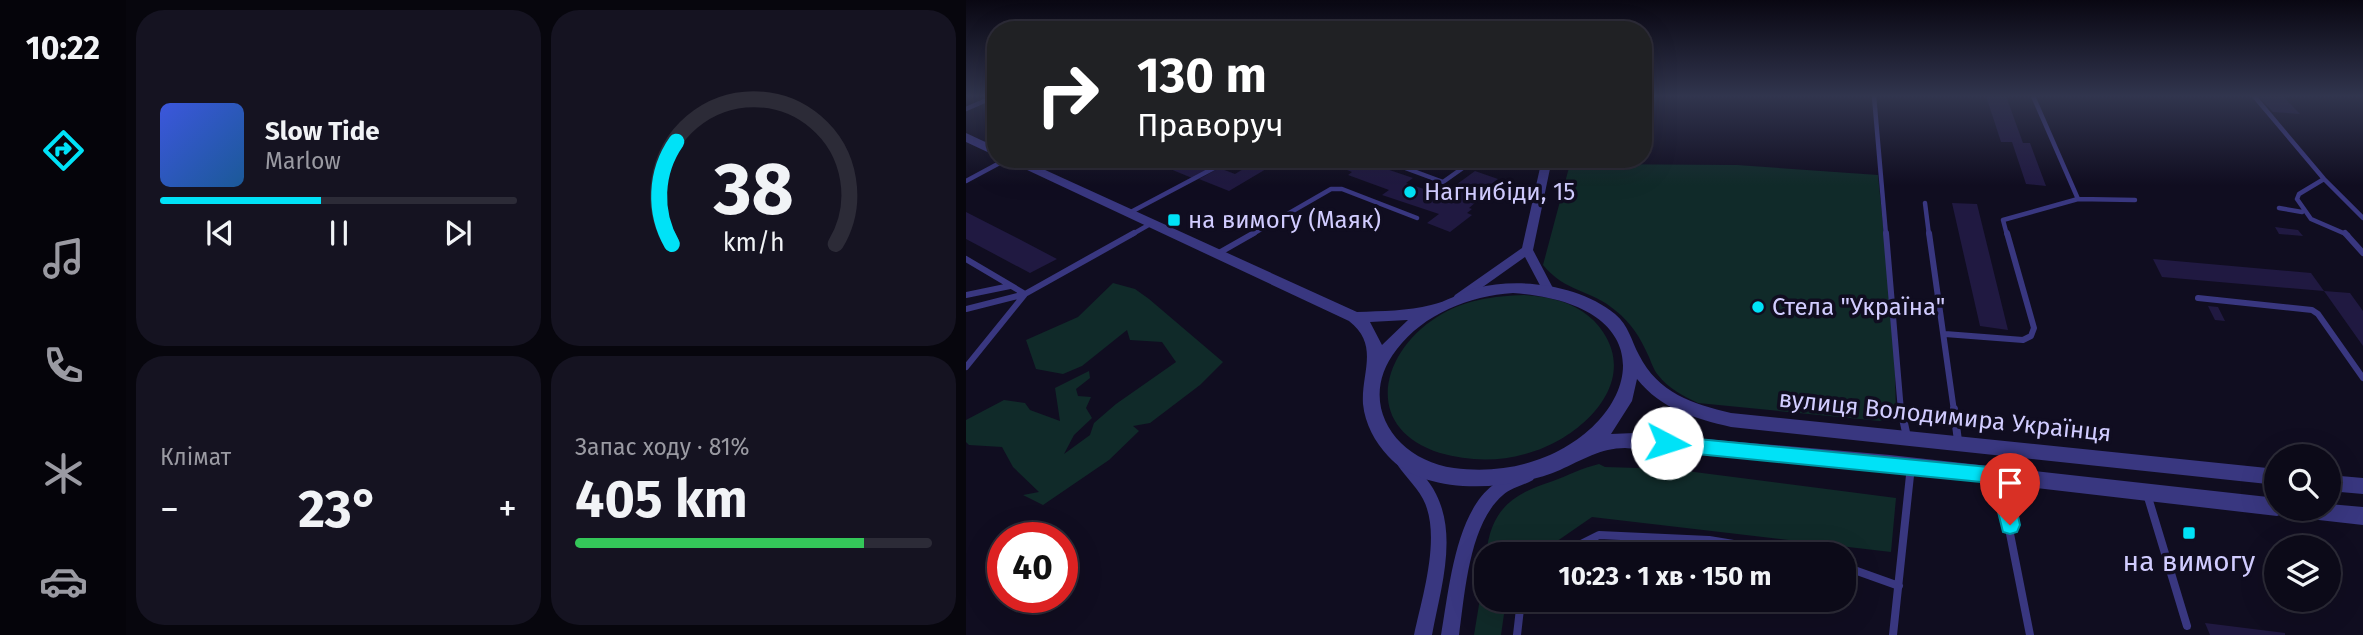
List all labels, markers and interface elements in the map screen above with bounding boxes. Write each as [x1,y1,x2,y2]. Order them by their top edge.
text: 10:22 [26,29,100,67]
text: 130 m [1137,46,1267,105]
icon: right [1022,49,1113,140]
text: Праворуч [1137,106,1284,144]
text: Slow Tide [265,116,380,147]
icon: directions [39,126,88,175]
text: 38 [712,146,794,233]
text: Marlow [265,147,341,175]
place label: Нагнибіди, 15 [1424,178,1575,206]
marker: Нагнибіди, 15 [1402,184,1418,200]
place label: на вимогу (Маяк) [1188,206,1381,234]
marker: на вимогу (Маяк) [1166,212,1182,228]
icon: previous [201,214,239,252]
icon: pause [320,214,358,252]
icon: next [439,214,477,252]
text: km/h [723,228,784,258]
icon: music [39,234,88,283]
place label: Стела "Україна" [1772,293,1945,321]
marker: Стела "Україна" [1750,299,1766,315]
icon: phone [39,341,88,390]
street label: вулиця Володимира Українця [1777,385,2113,447]
position arrow [1630,406,1704,480]
text: Запас ходу · 81% [575,433,750,461]
text: Клімат [160,443,231,471]
map controls [2264,444,2341,612]
button: search [2264,444,2341,521]
icon: climate [39,449,88,498]
pin [1980,453,2040,525]
icon: arrive [1991,464,2029,502]
text: 405 km [575,468,748,531]
text: 23° [298,478,379,541]
text: − [160,486,179,532]
text: + [498,486,517,532]
speed limit sign: 40 [987,522,1078,613]
marker: на вимогу [2181,525,2197,541]
button: layers [2264,535,2341,612]
place label: на вимогу [2123,545,2256,578]
icon: car [39,557,88,606]
text: 10:23 · 1 хв · 150 m [1559,561,1771,592]

